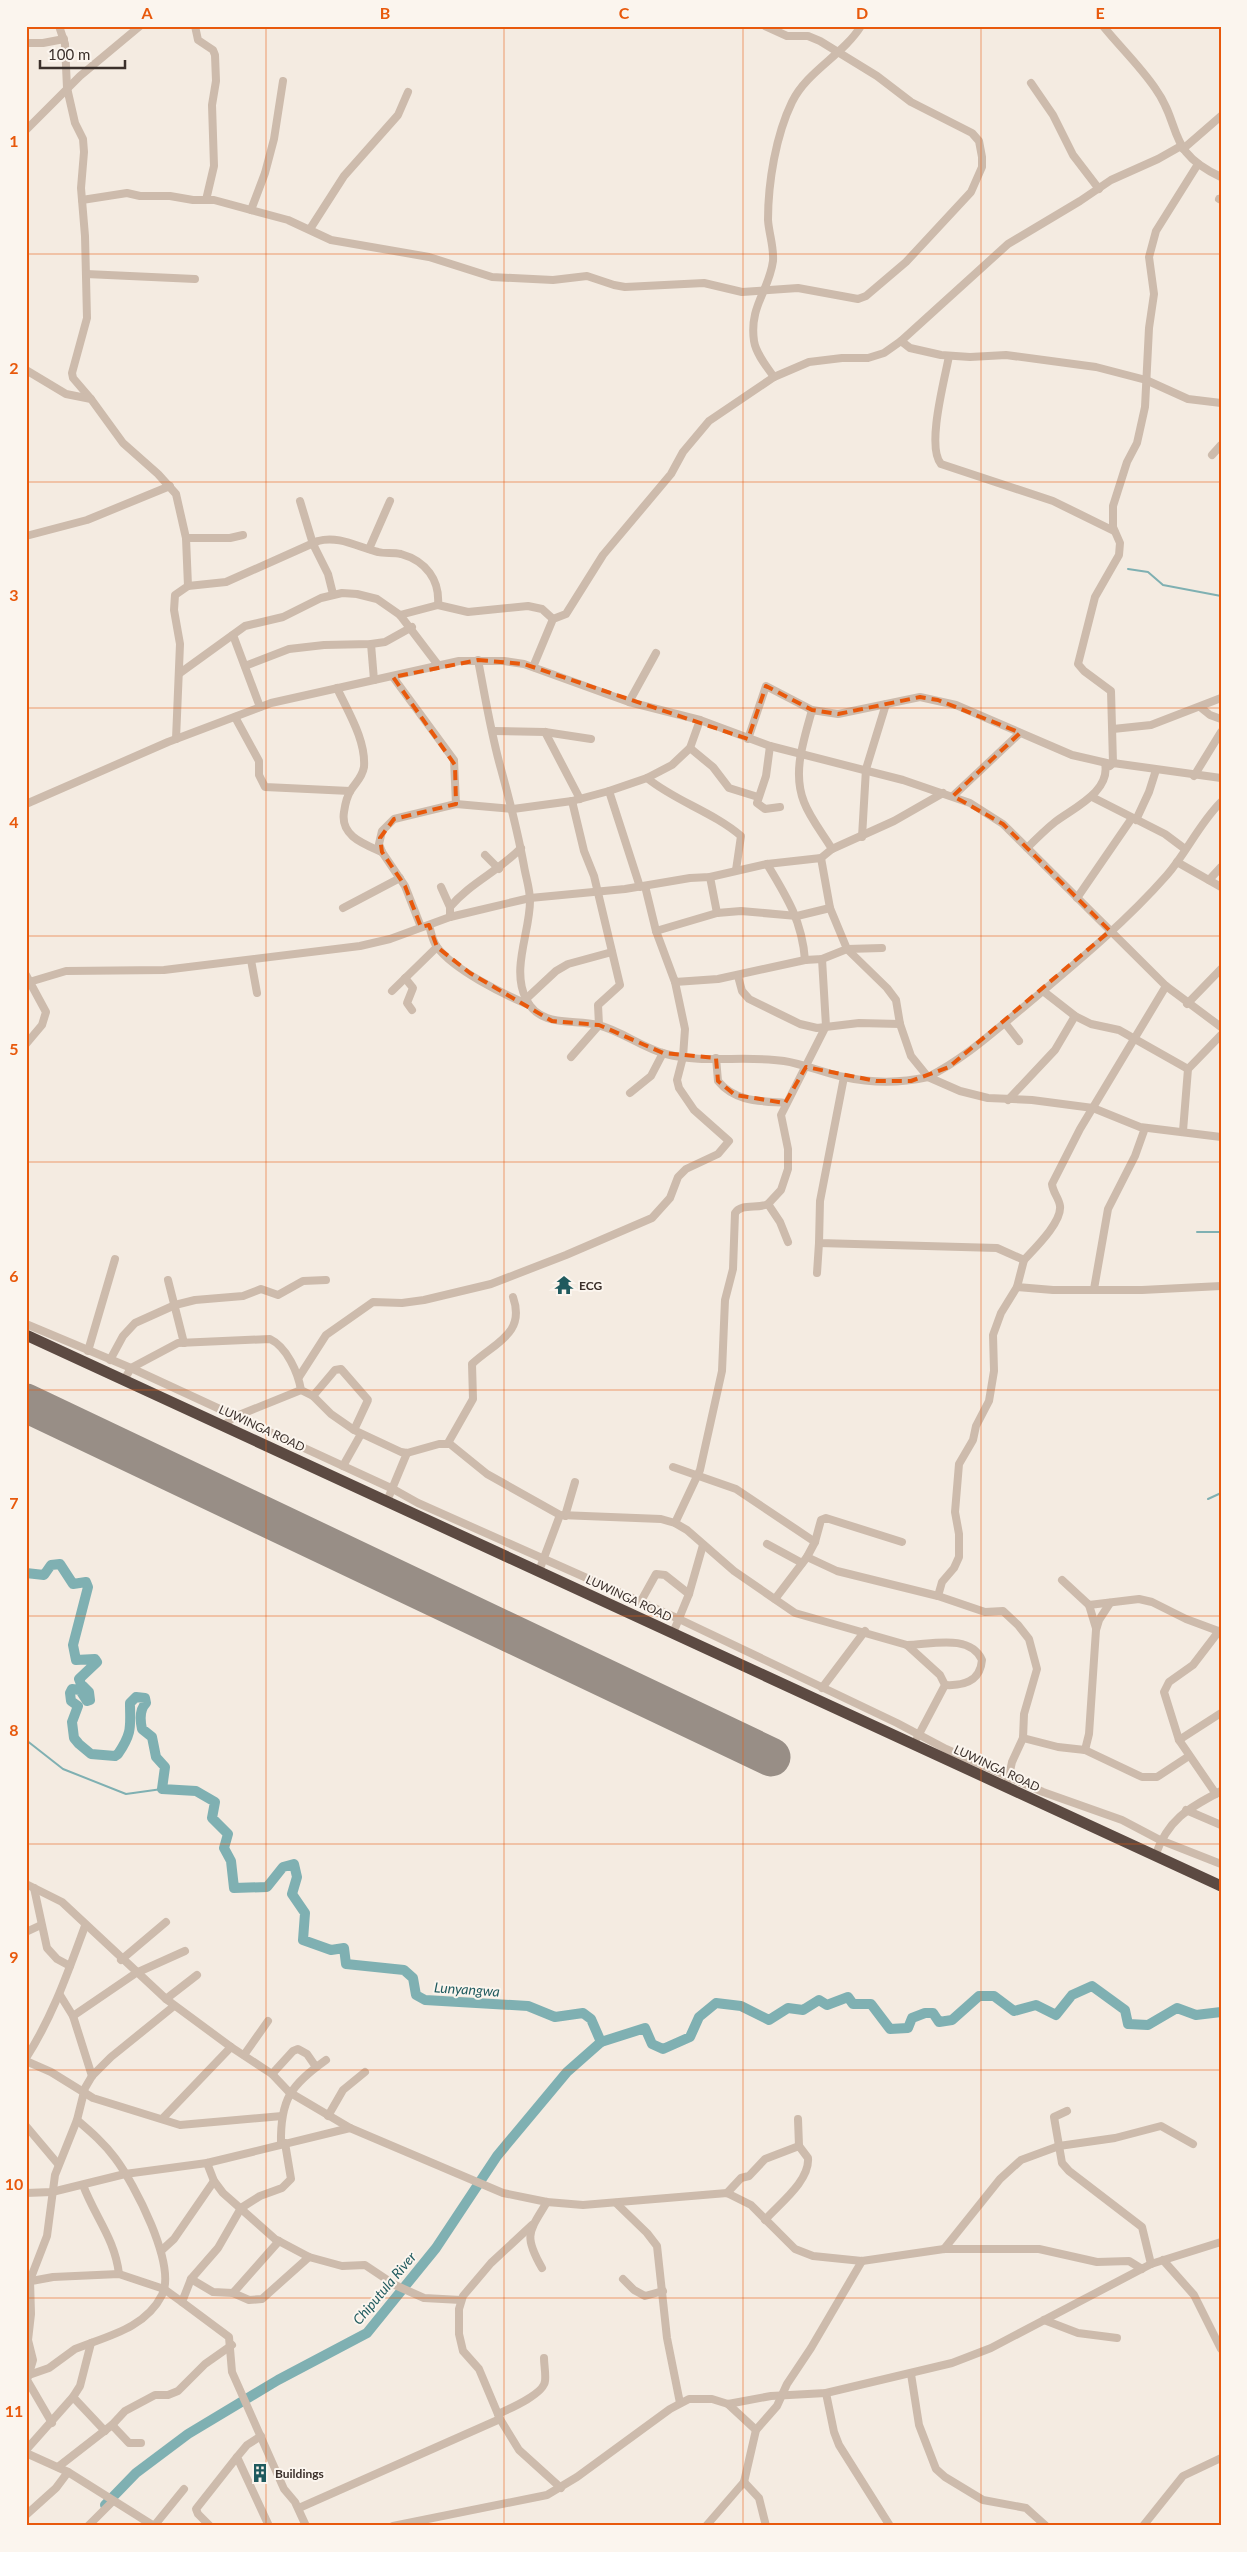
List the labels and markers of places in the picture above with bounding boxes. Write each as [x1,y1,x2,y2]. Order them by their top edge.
temple icon: ECG [553,1274,575,1296]
place label: ECG [579,1278,602,1293]
building icon: Buildings [249,2462,271,2484]
place label: Buildings [275,2466,324,2481]

